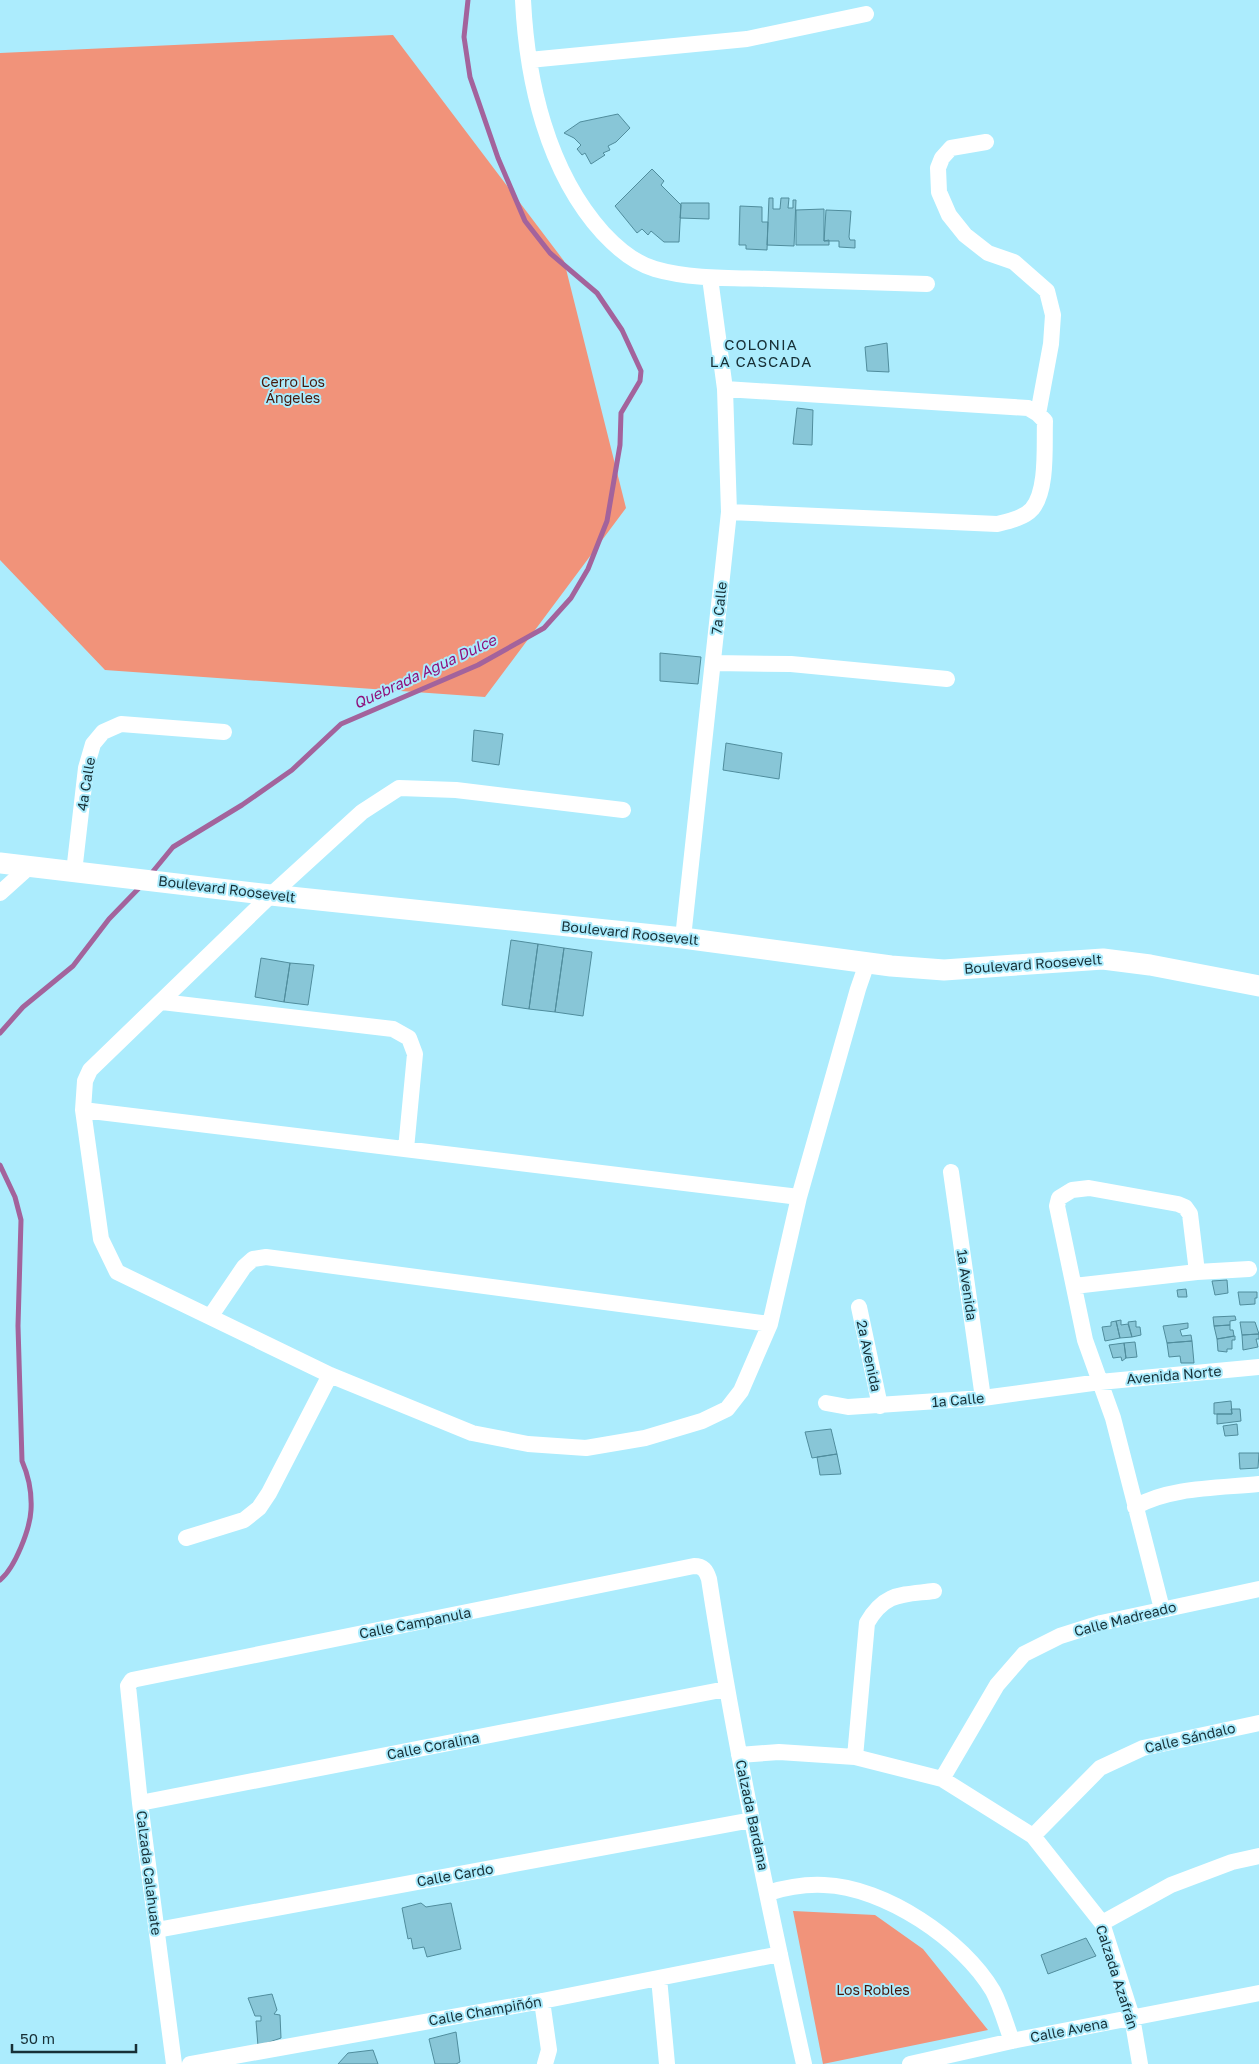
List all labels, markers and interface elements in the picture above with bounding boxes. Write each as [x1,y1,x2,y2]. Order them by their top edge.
district label: COLONIA LA CASCADA [710,335,812,370]
park label: Cerro Los Ángeles [261,373,325,406]
street label: 7a Calle [707,581,730,635]
water label: Quebrada Agua Dulce [350,630,500,713]
street label: 4a Calle [73,756,98,812]
street label: Boulevard Roosevelt [157,872,297,905]
street label: Boulevard Roosevelt [560,917,700,948]
street label: Boulevard Roosevelt [963,950,1102,977]
street label: 1a Avenida [954,1248,981,1321]
street label: 2a Avenida [854,1319,885,1393]
street label: Avenida Norte [1126,1362,1222,1387]
street label: 1a Calle [931,1389,985,1410]
street label: Calle Madreado [1072,1598,1178,1639]
street label: Calle Campanula [357,1603,472,1642]
street label: Calle Sándalo [1143,1719,1237,1756]
street label: Calle Coralina [385,1728,481,1763]
street label: Calzada Bardana [732,1758,773,1872]
street label: Calzada Calahuate [133,1810,166,1936]
street label: Calle Cardo [415,1859,495,1890]
street label: Calzada Azafrán [1093,1923,1142,2031]
park label: Los Robles [836,1981,910,1998]
street label: Calle Champiñón [427,1992,543,2029]
street label: Calle Avena [1029,2014,1109,2045]
scale bar [12,2022,136,2054]
text: 50 m [20,2029,55,2047]

